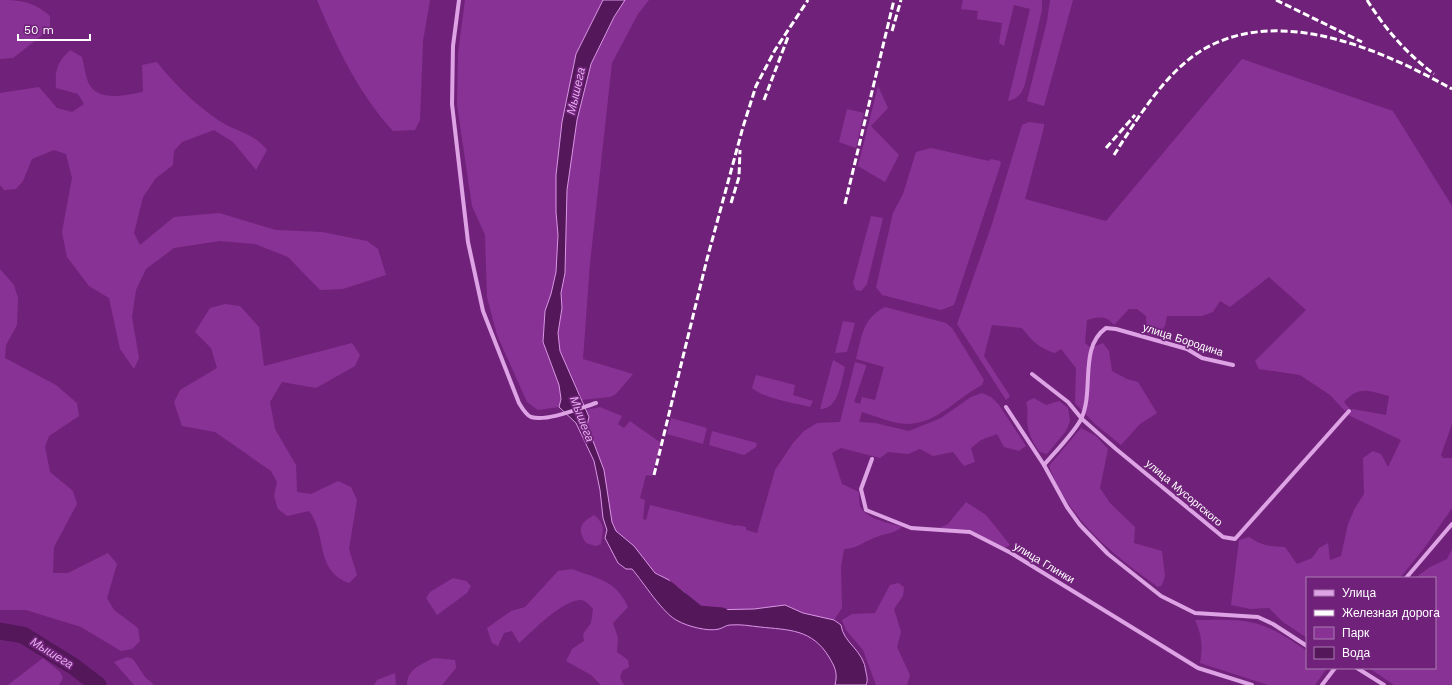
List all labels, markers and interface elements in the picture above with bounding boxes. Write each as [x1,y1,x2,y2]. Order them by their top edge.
scale bar [18,16,90,42]
text: 50 m [24,23,54,37]
water label: Мышега [564,66,588,116]
street label: улица Бородина [1141,321,1226,359]
water label: Мышега [567,394,597,444]
street label: улица Мусоргского [1143,457,1225,529]
street label: улица Глинки [1011,540,1077,586]
legend [1306,577,1436,669]
text: Улица [1342,586,1376,600]
text: Железная дорога [1342,606,1440,620]
text: Парк [1342,626,1370,640]
water label: Мышега [28,634,76,672]
text: Вода [1342,646,1370,660]

